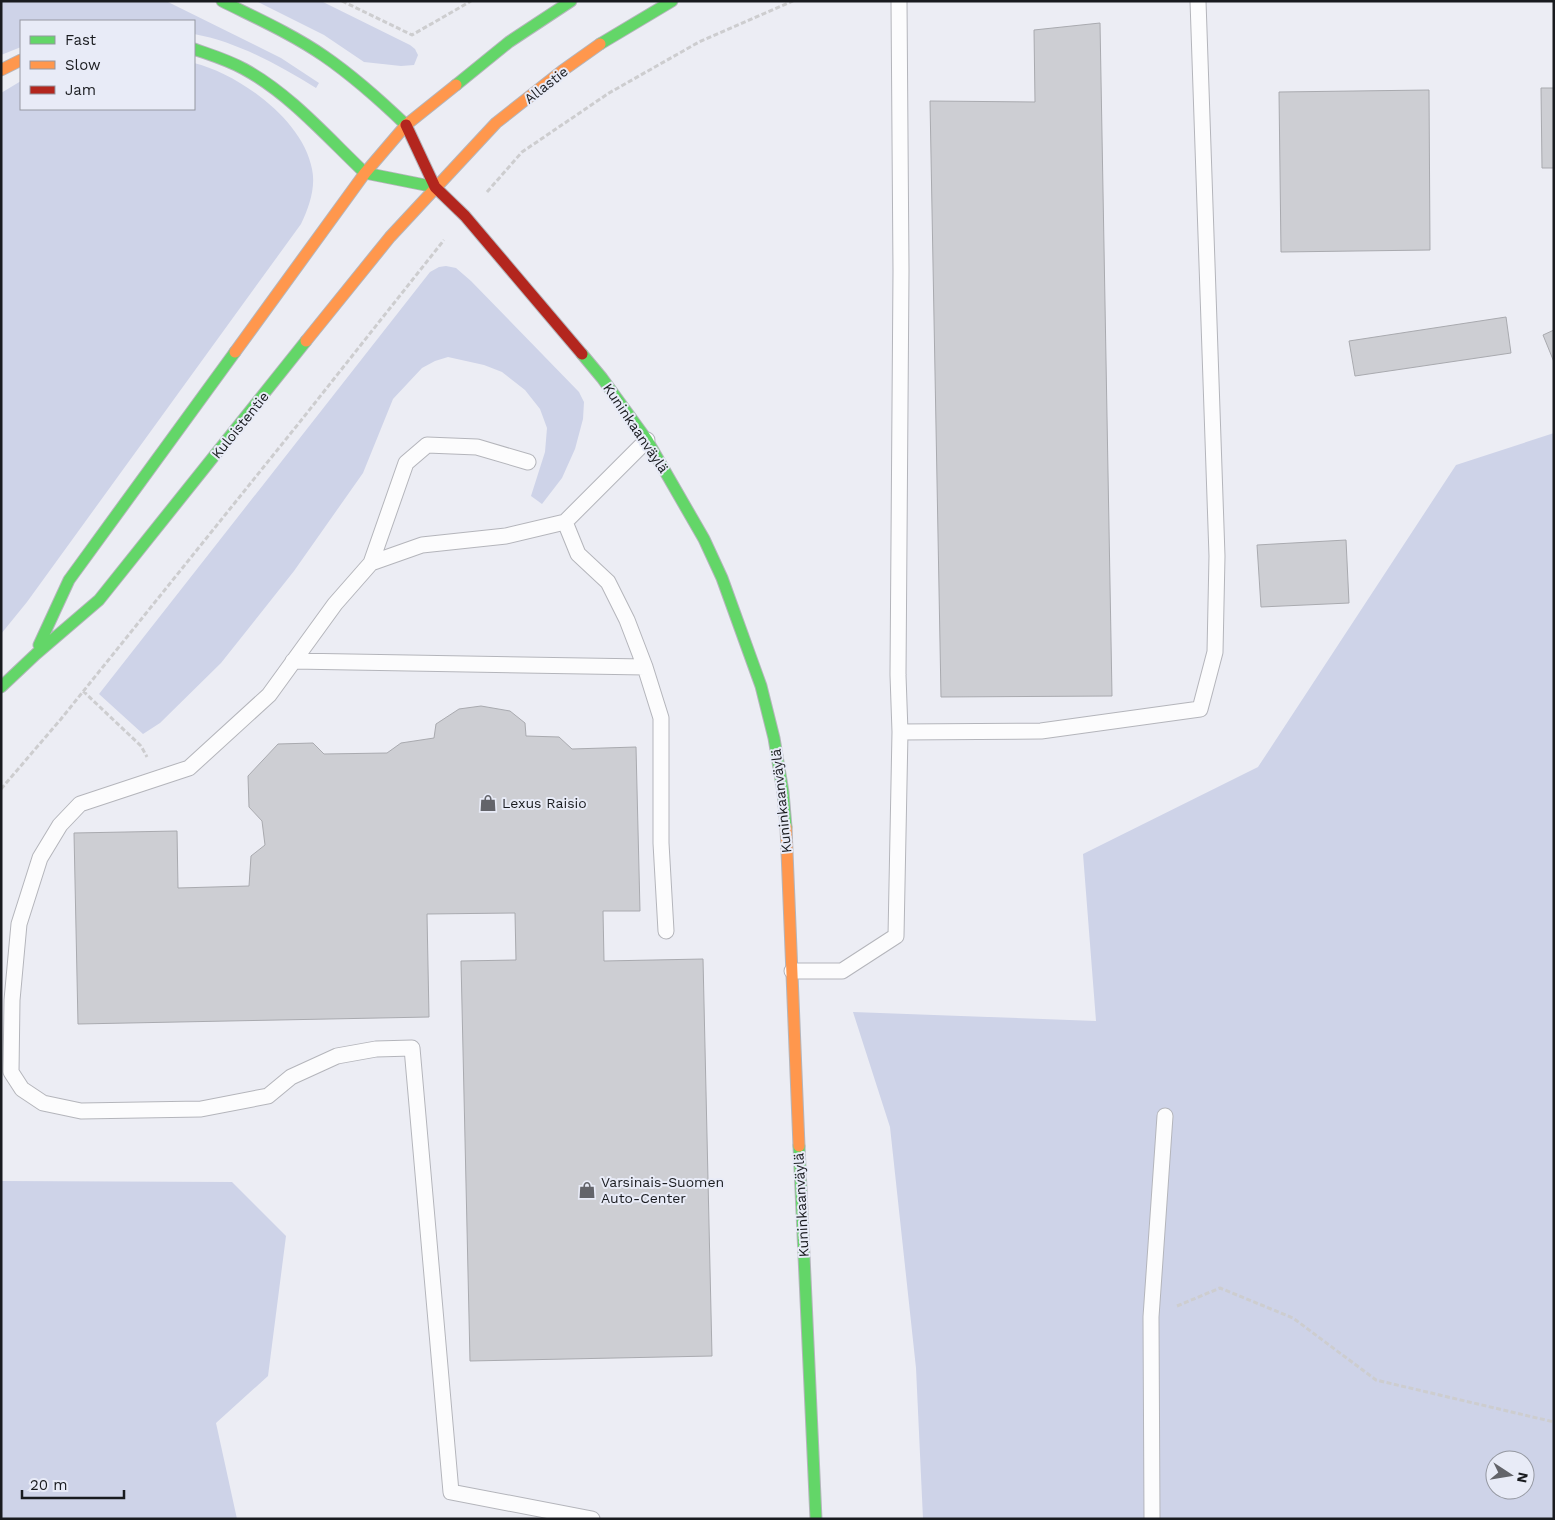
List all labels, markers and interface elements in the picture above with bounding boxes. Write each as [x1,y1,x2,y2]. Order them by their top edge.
legend [20,20,195,110]
text: Fast [65,31,97,49]
text: Slow [65,56,101,74]
street label: Allastie [521,63,571,107]
text: Jam [65,81,96,99]
street label: Kuninkaanväylä [600,380,672,476]
street label: Kuloistentie [208,388,272,462]
street label: Kuninkaanväylä [768,748,794,854]
shop icon: Lexus Raisio [478,793,498,813]
place label: Lexus Raisio [502,795,587,811]
street label: Kuninkaanväylä [790,1152,812,1258]
place label: Varsinais-Suomen Auto-Center [601,1174,724,1206]
shop icon: Varsinais-Suomen Auto-Center [577,1180,597,1200]
north arrow [1485,1450,1535,1500]
scale bar [22,1468,125,1500]
text: N [1514,1471,1532,1484]
text: 20 m [30,1476,68,1494]

